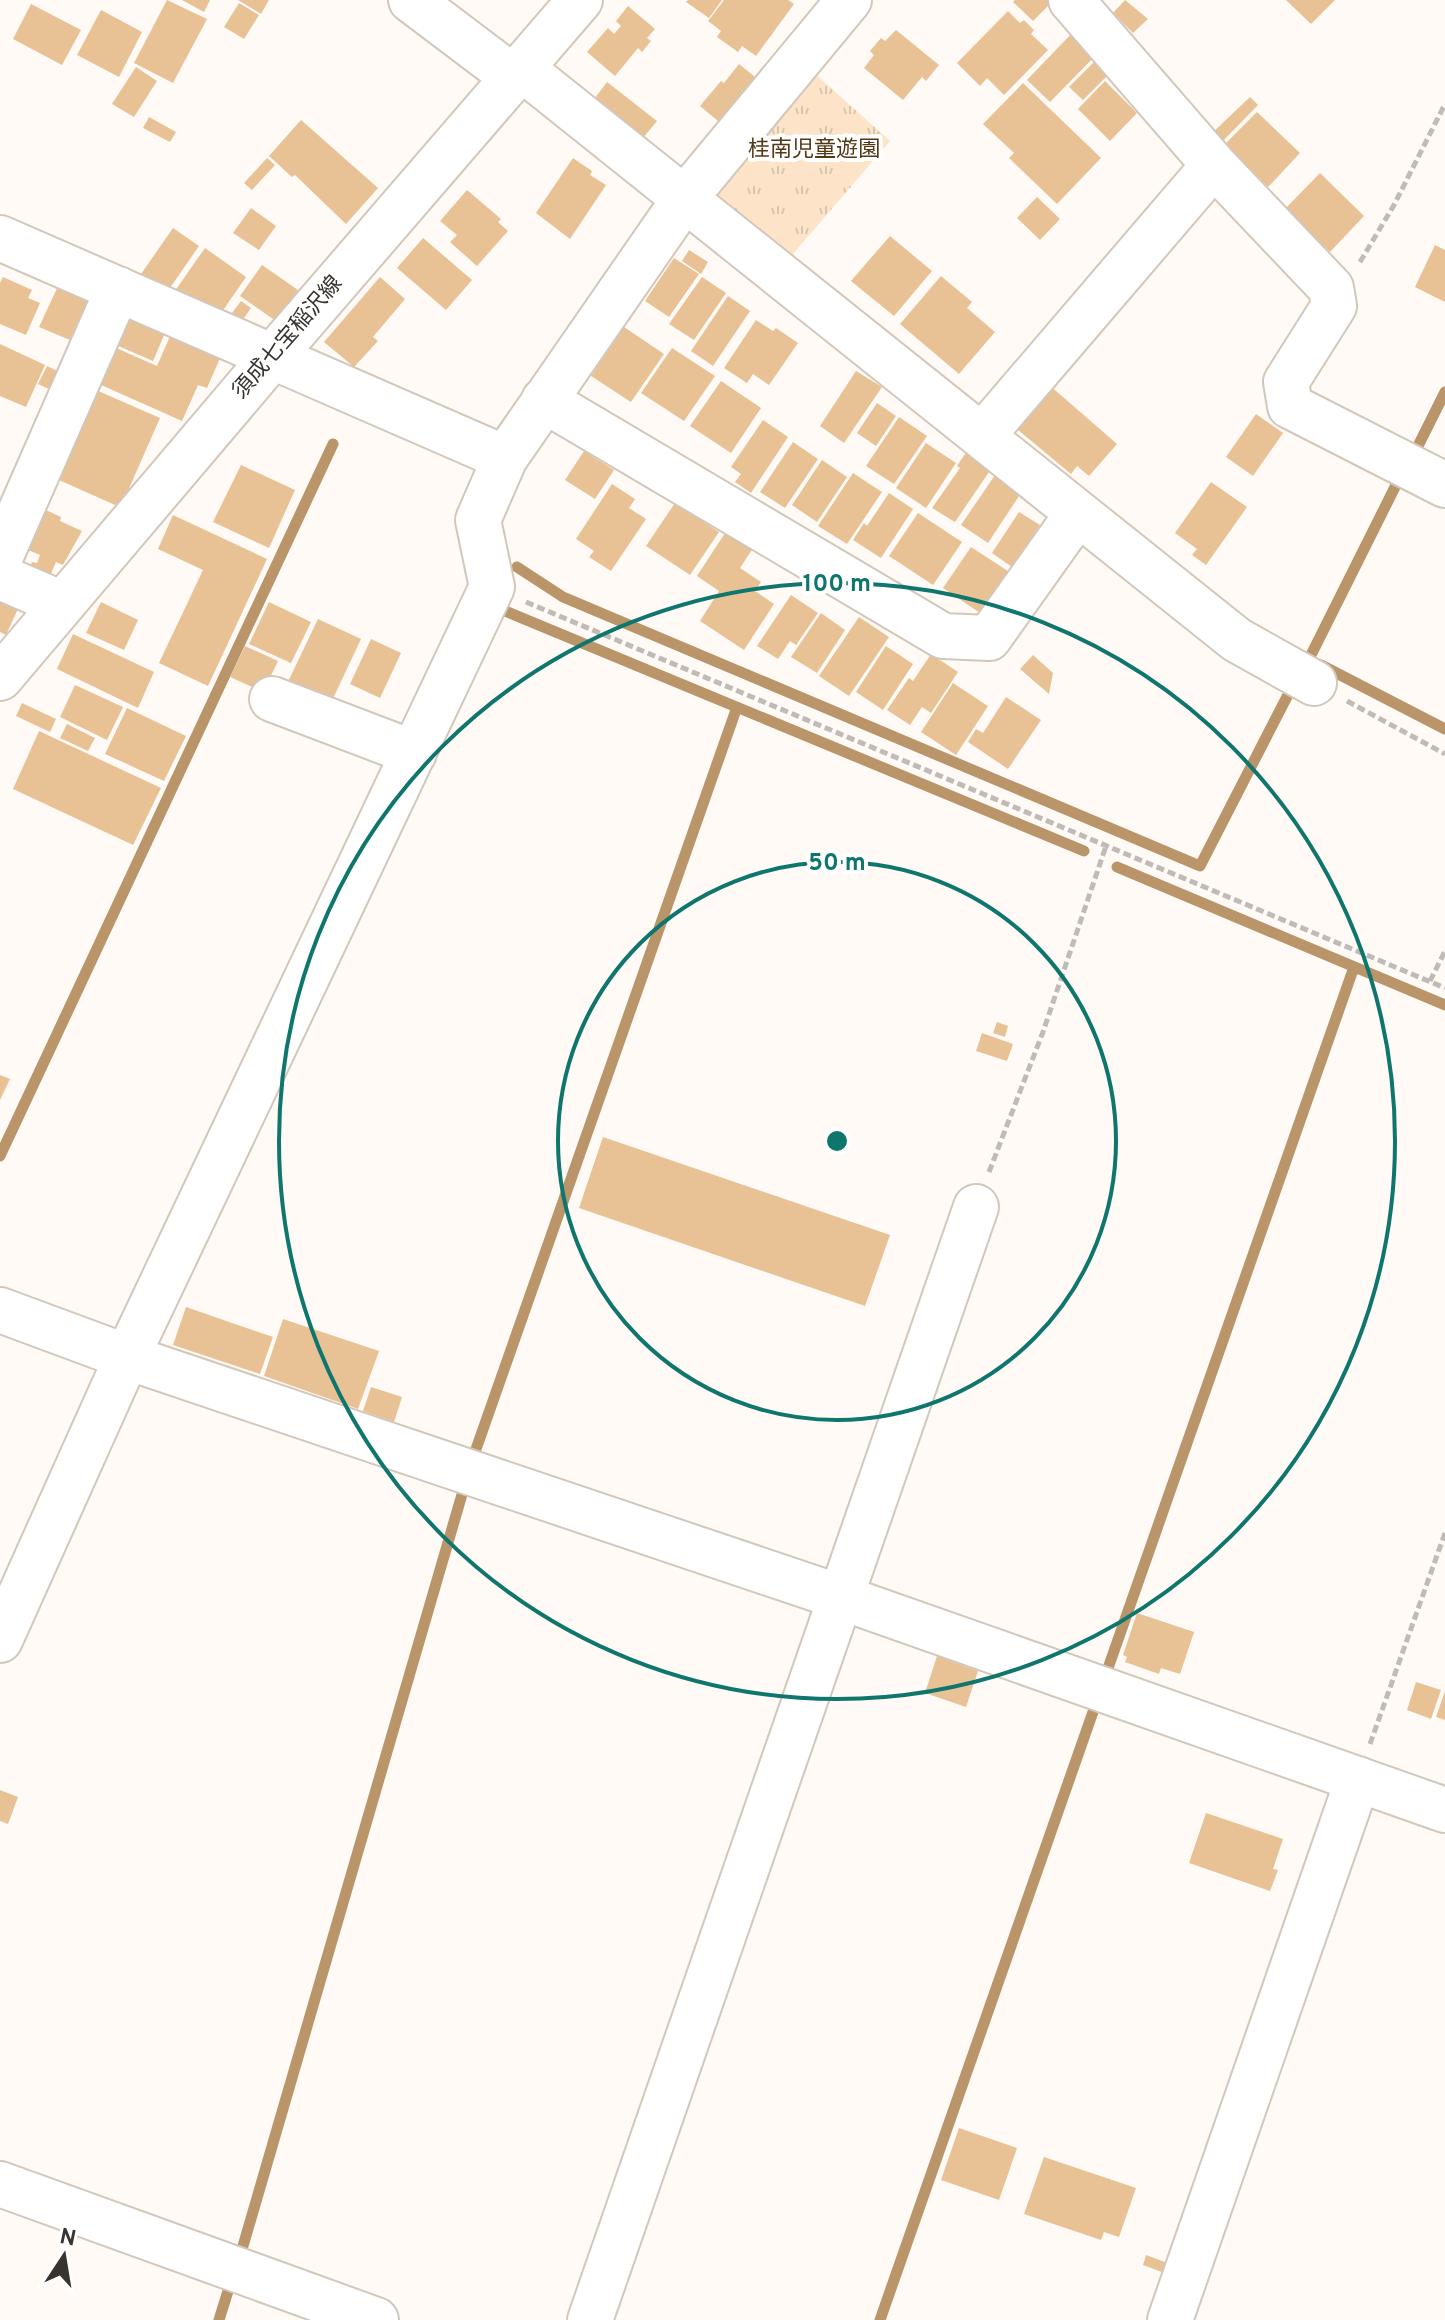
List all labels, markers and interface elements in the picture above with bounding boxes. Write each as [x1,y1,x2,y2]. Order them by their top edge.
park label: 桂南児童遊園 [748,137,880,164]
street label: 須成七宝稲沢線 [227,271,349,405]
text: 100 m [803,570,871,600]
text: 50 m [808,849,866,879]
centre of rings [823,1127,851,1155]
north arrow [24,2216,104,2296]
text: N [57,2224,78,2254]

